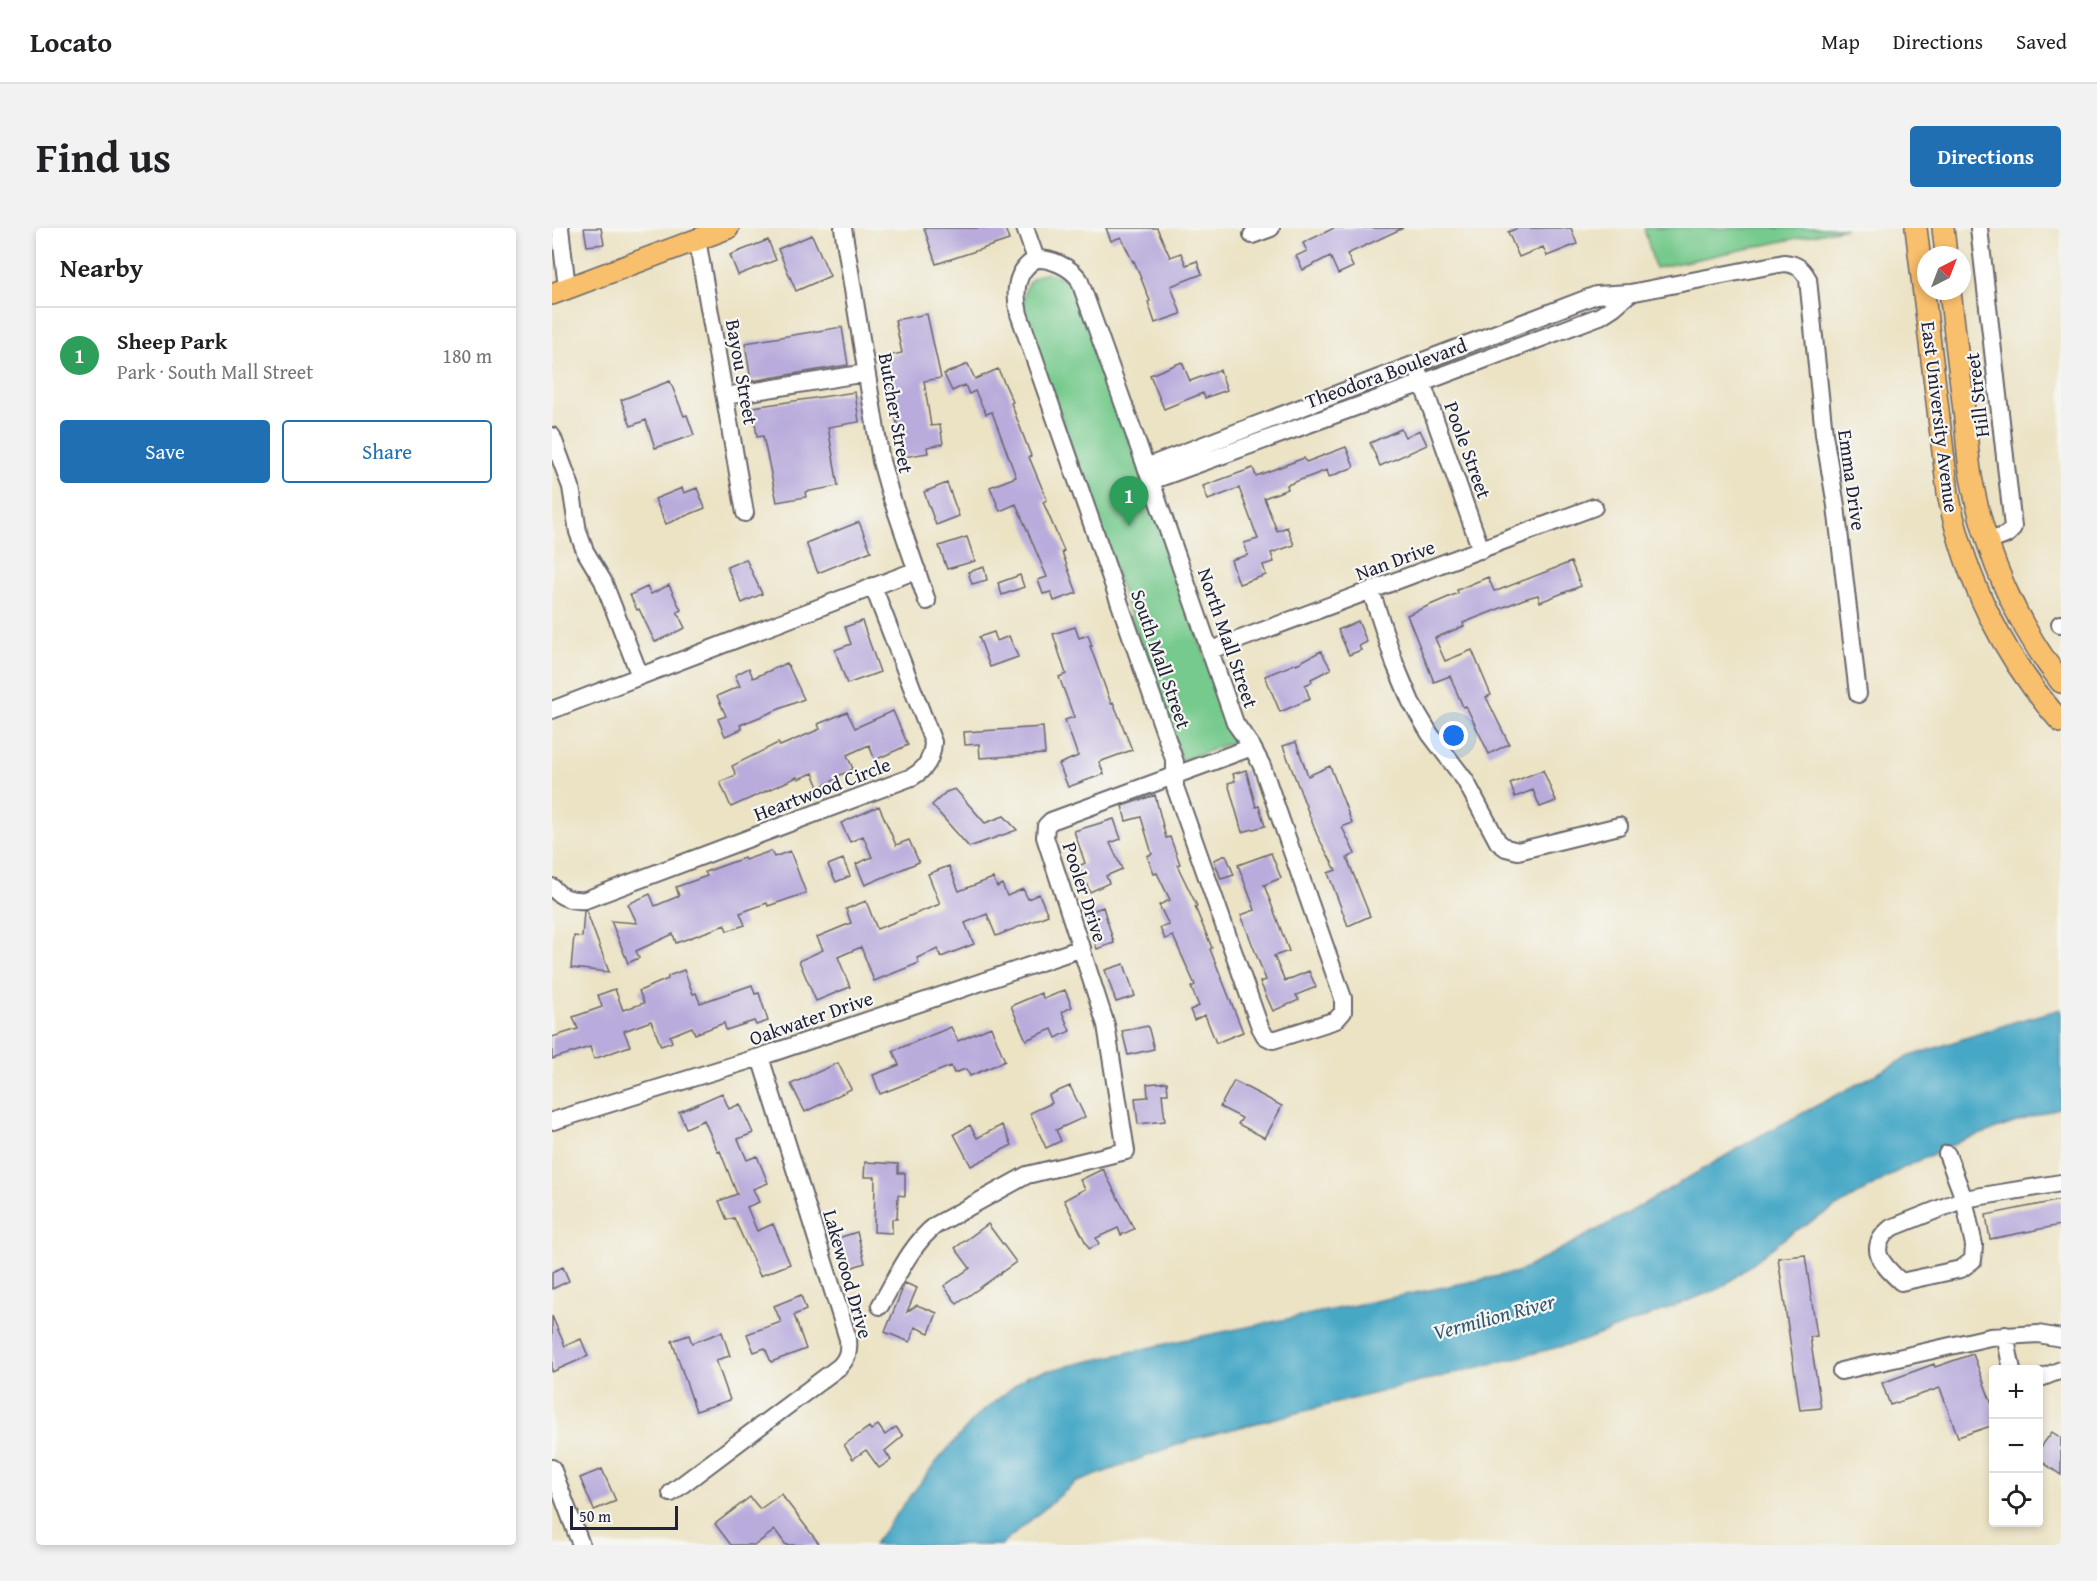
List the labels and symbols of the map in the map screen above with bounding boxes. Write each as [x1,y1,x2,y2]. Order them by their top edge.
north arrow [1917,246,1971,300]
street label: Bayou Street [719,317,766,427]
street label: East University Avenue [1914,320,1967,514]
street label: Theodora Boulevard [1301,330,1471,415]
street label: Butcher Street [872,350,921,475]
street label: Hill Street [1957,351,1996,439]
street label: Poole Street [1438,397,1499,502]
street label: Emma Drive [1831,428,1874,532]
pin: 1 [1110,476,1148,526]
street label: Nan Drive [1351,532,1439,587]
street label: North Mall Street [1191,564,1266,712]
street label: South Mall Street [1124,585,1199,732]
your location [1439,721,1468,750]
street label: Heartwood Circle [749,749,895,828]
street label: Pooler Drive [1056,838,1115,946]
street label: Oakwater Drive [745,983,877,1052]
street label: Lakewood Drive [816,1206,881,1342]
water label: Vermilion River [1429,1285,1560,1348]
scale bar [570,1503,678,1530]

